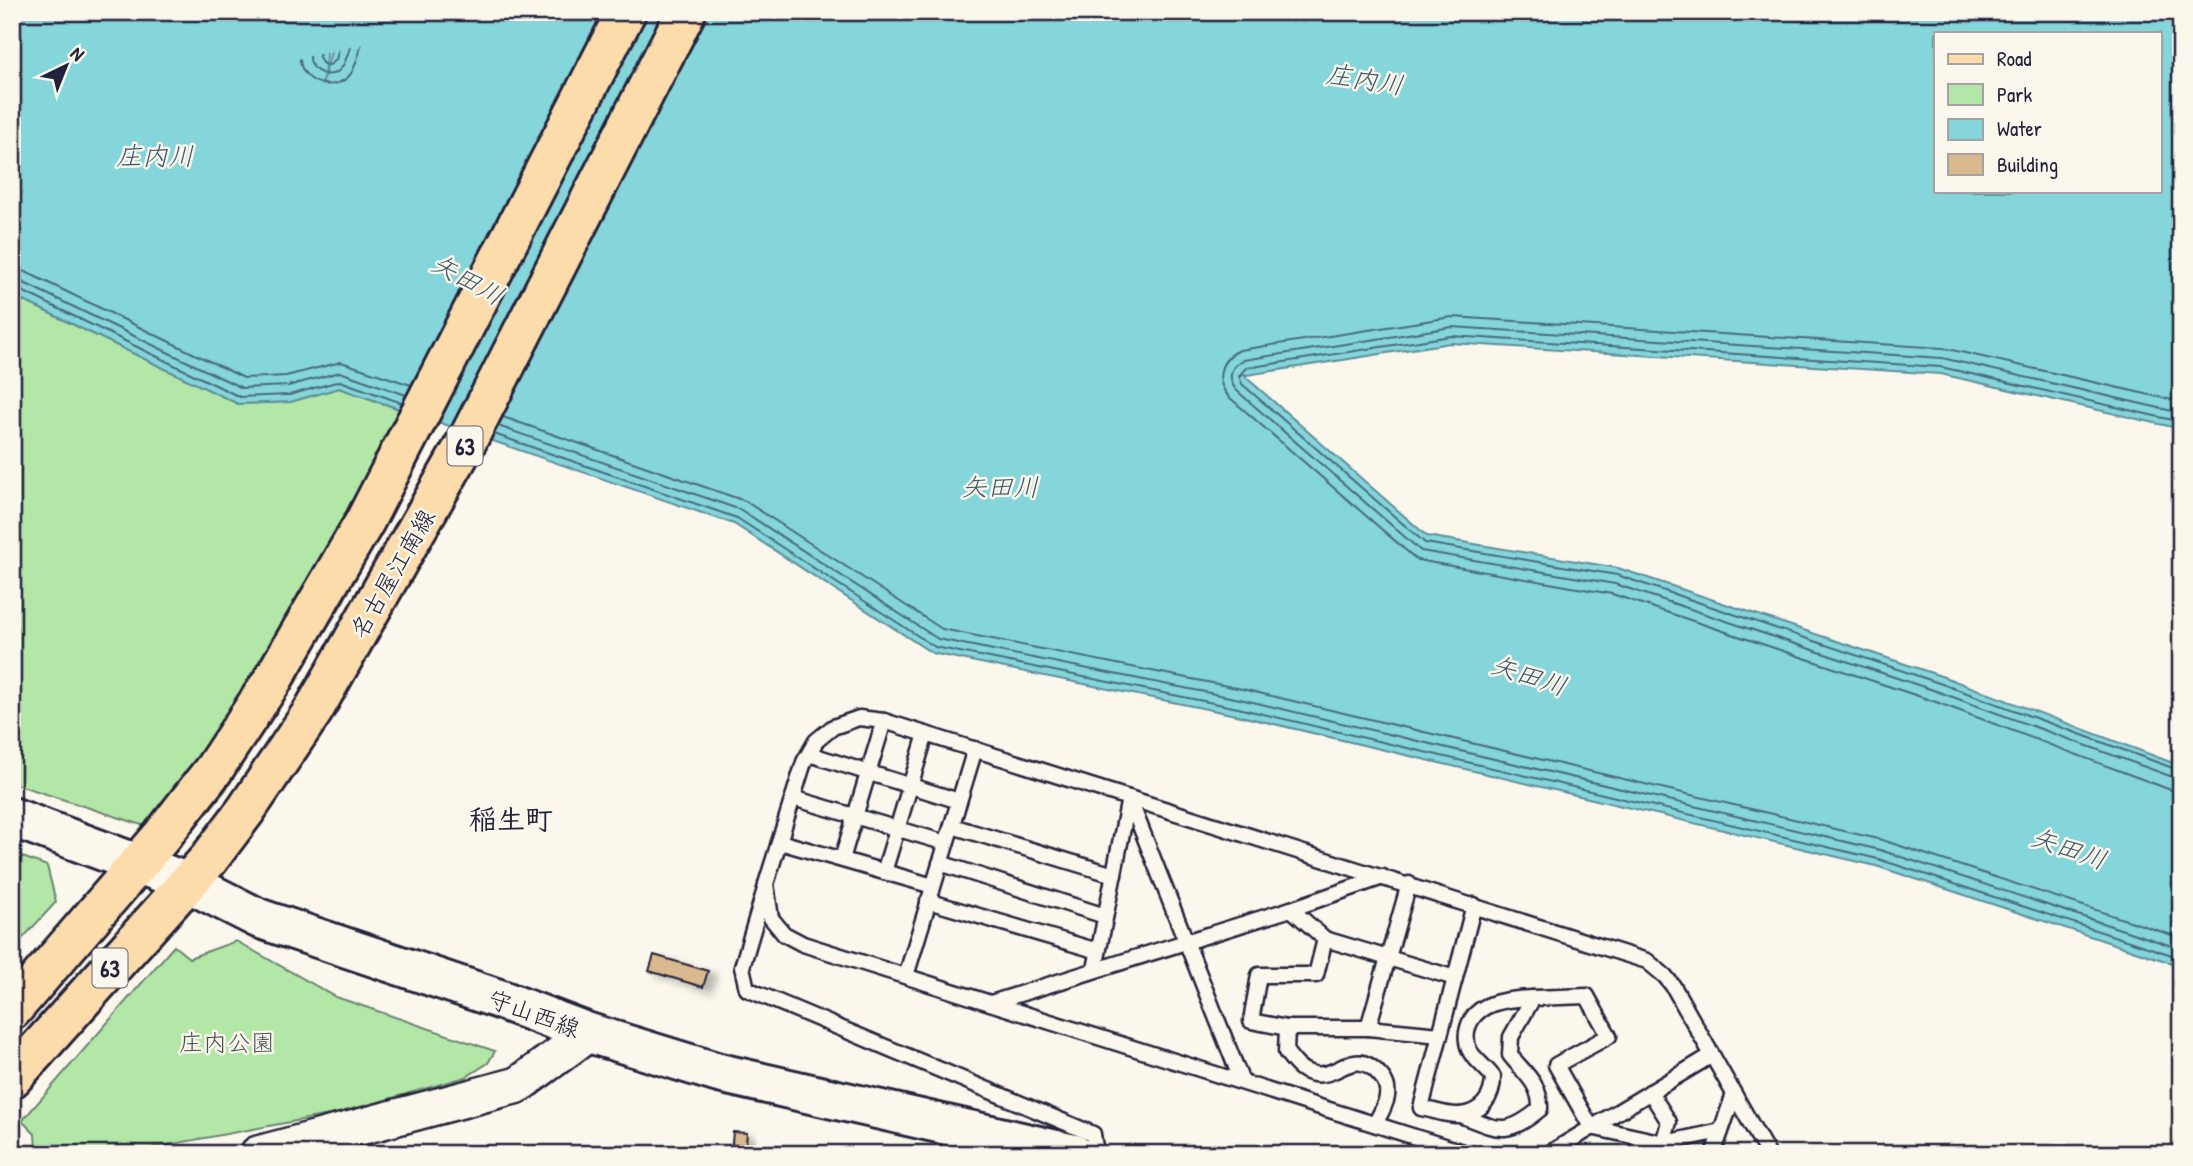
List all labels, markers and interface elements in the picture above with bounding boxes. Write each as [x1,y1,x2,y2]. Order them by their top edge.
north arrow [32,32,102,102]
legend [1934,32,2162,192]
text: N [65,41,90,67]
text: Road [1997,44,2031,73]
water label: 庄内川 [1324,56,1406,102]
text: Park [1997,80,2032,109]
text: Water [1997,114,2042,143]
water label: 庄内川 [116,138,194,173]
text: Building [1997,150,2058,179]
water label: 矢田川 [425,245,511,313]
road number: 63 [448,426,482,466]
water label: 矢田川 [961,469,1039,504]
street label: 名古屋江南線 [342,503,442,643]
water label: 矢田川 [1486,646,1572,704]
district label: 稲生町 [469,800,553,838]
water label: 矢田川 [2026,819,2112,877]
road number: 63 [92,948,128,987]
street label: 守山西線 [483,982,585,1044]
park label: 庄内公園 [179,1026,275,1058]

